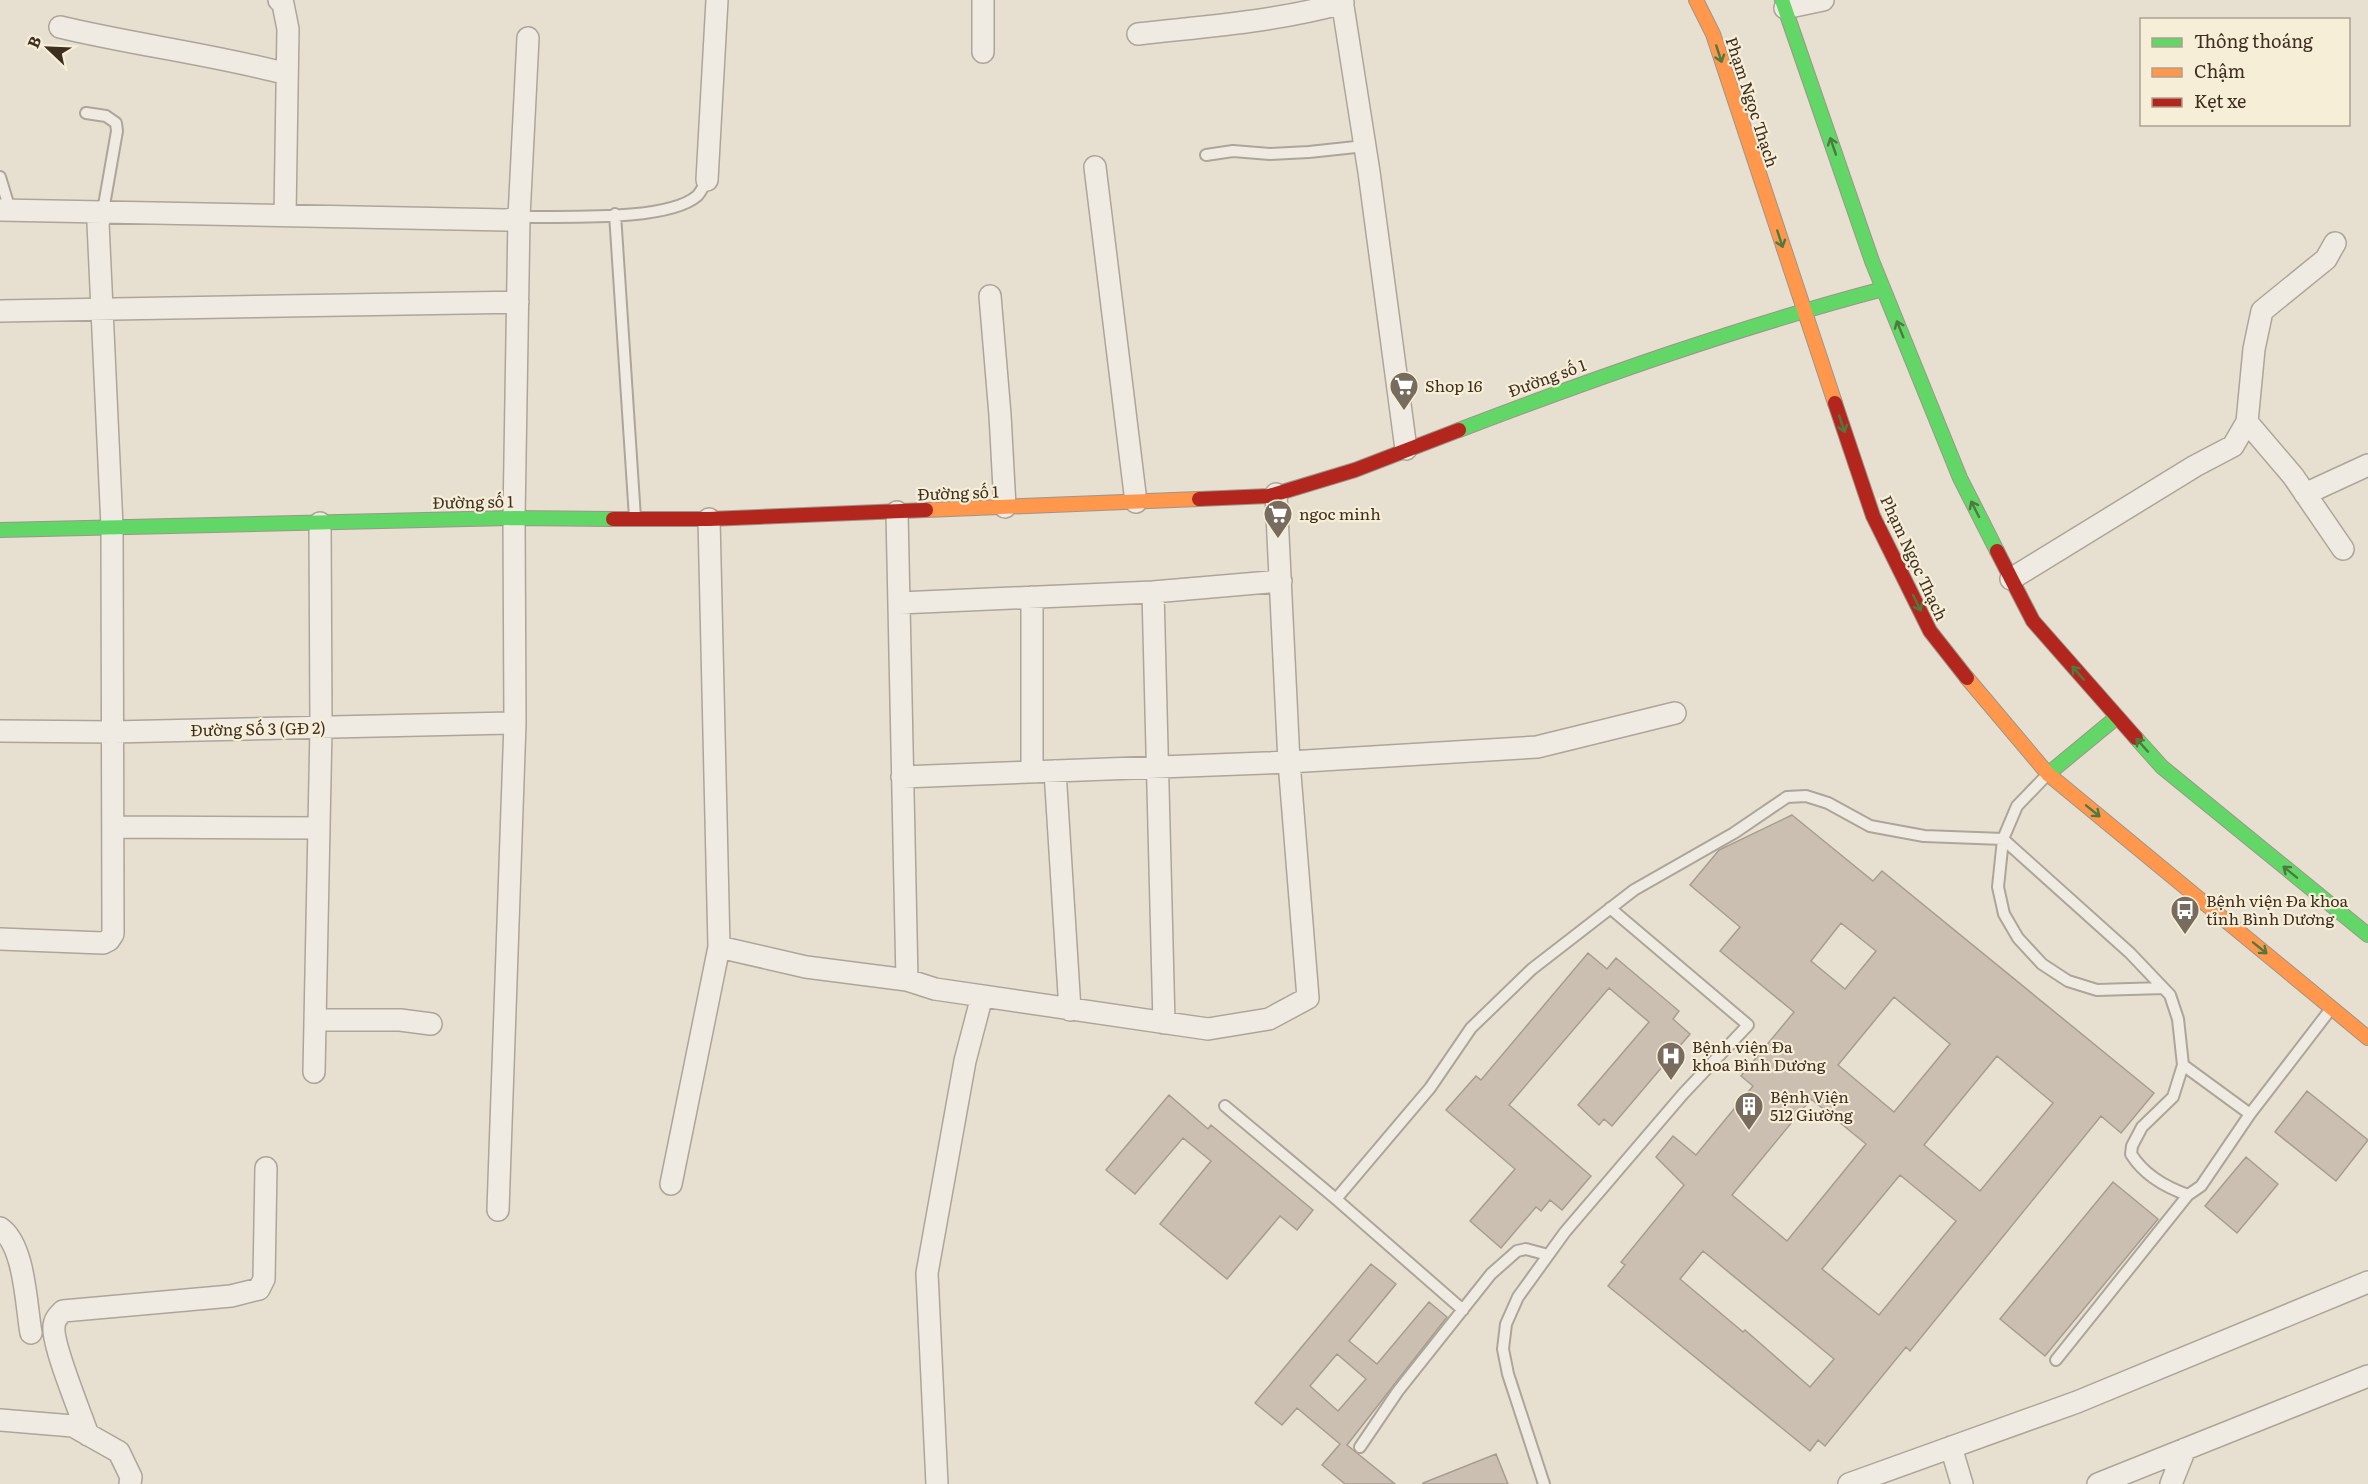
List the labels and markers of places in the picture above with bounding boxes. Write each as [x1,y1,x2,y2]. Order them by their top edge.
supermarket icon: Shop 16 [1388,370,1420,412]
place label: Shop 16 [1425,373,1483,397]
supermarket icon: ngoc minh [1262,498,1294,540]
place label: ngoc minh [1299,501,1381,525]
place label: Bệnh viện Đa khoa tỉnh Bình Dương [2206,888,2349,930]
bus stop icon: Bệnh viện Đa khoa tỉnh Bình Dương [2169,894,2201,936]
place label: Bệnh viện Đa khoa Bình Dương [1692,1034,1826,1076]
hospital icon: Bệnh viện Đa khoa Bình Dương [1655,1040,1687,1082]
place label: Bệnh Viện 512 Giường [1770,1084,1853,1126]
building icon: Bệnh Viện 512 Giường [1733,1090,1765,1132]

